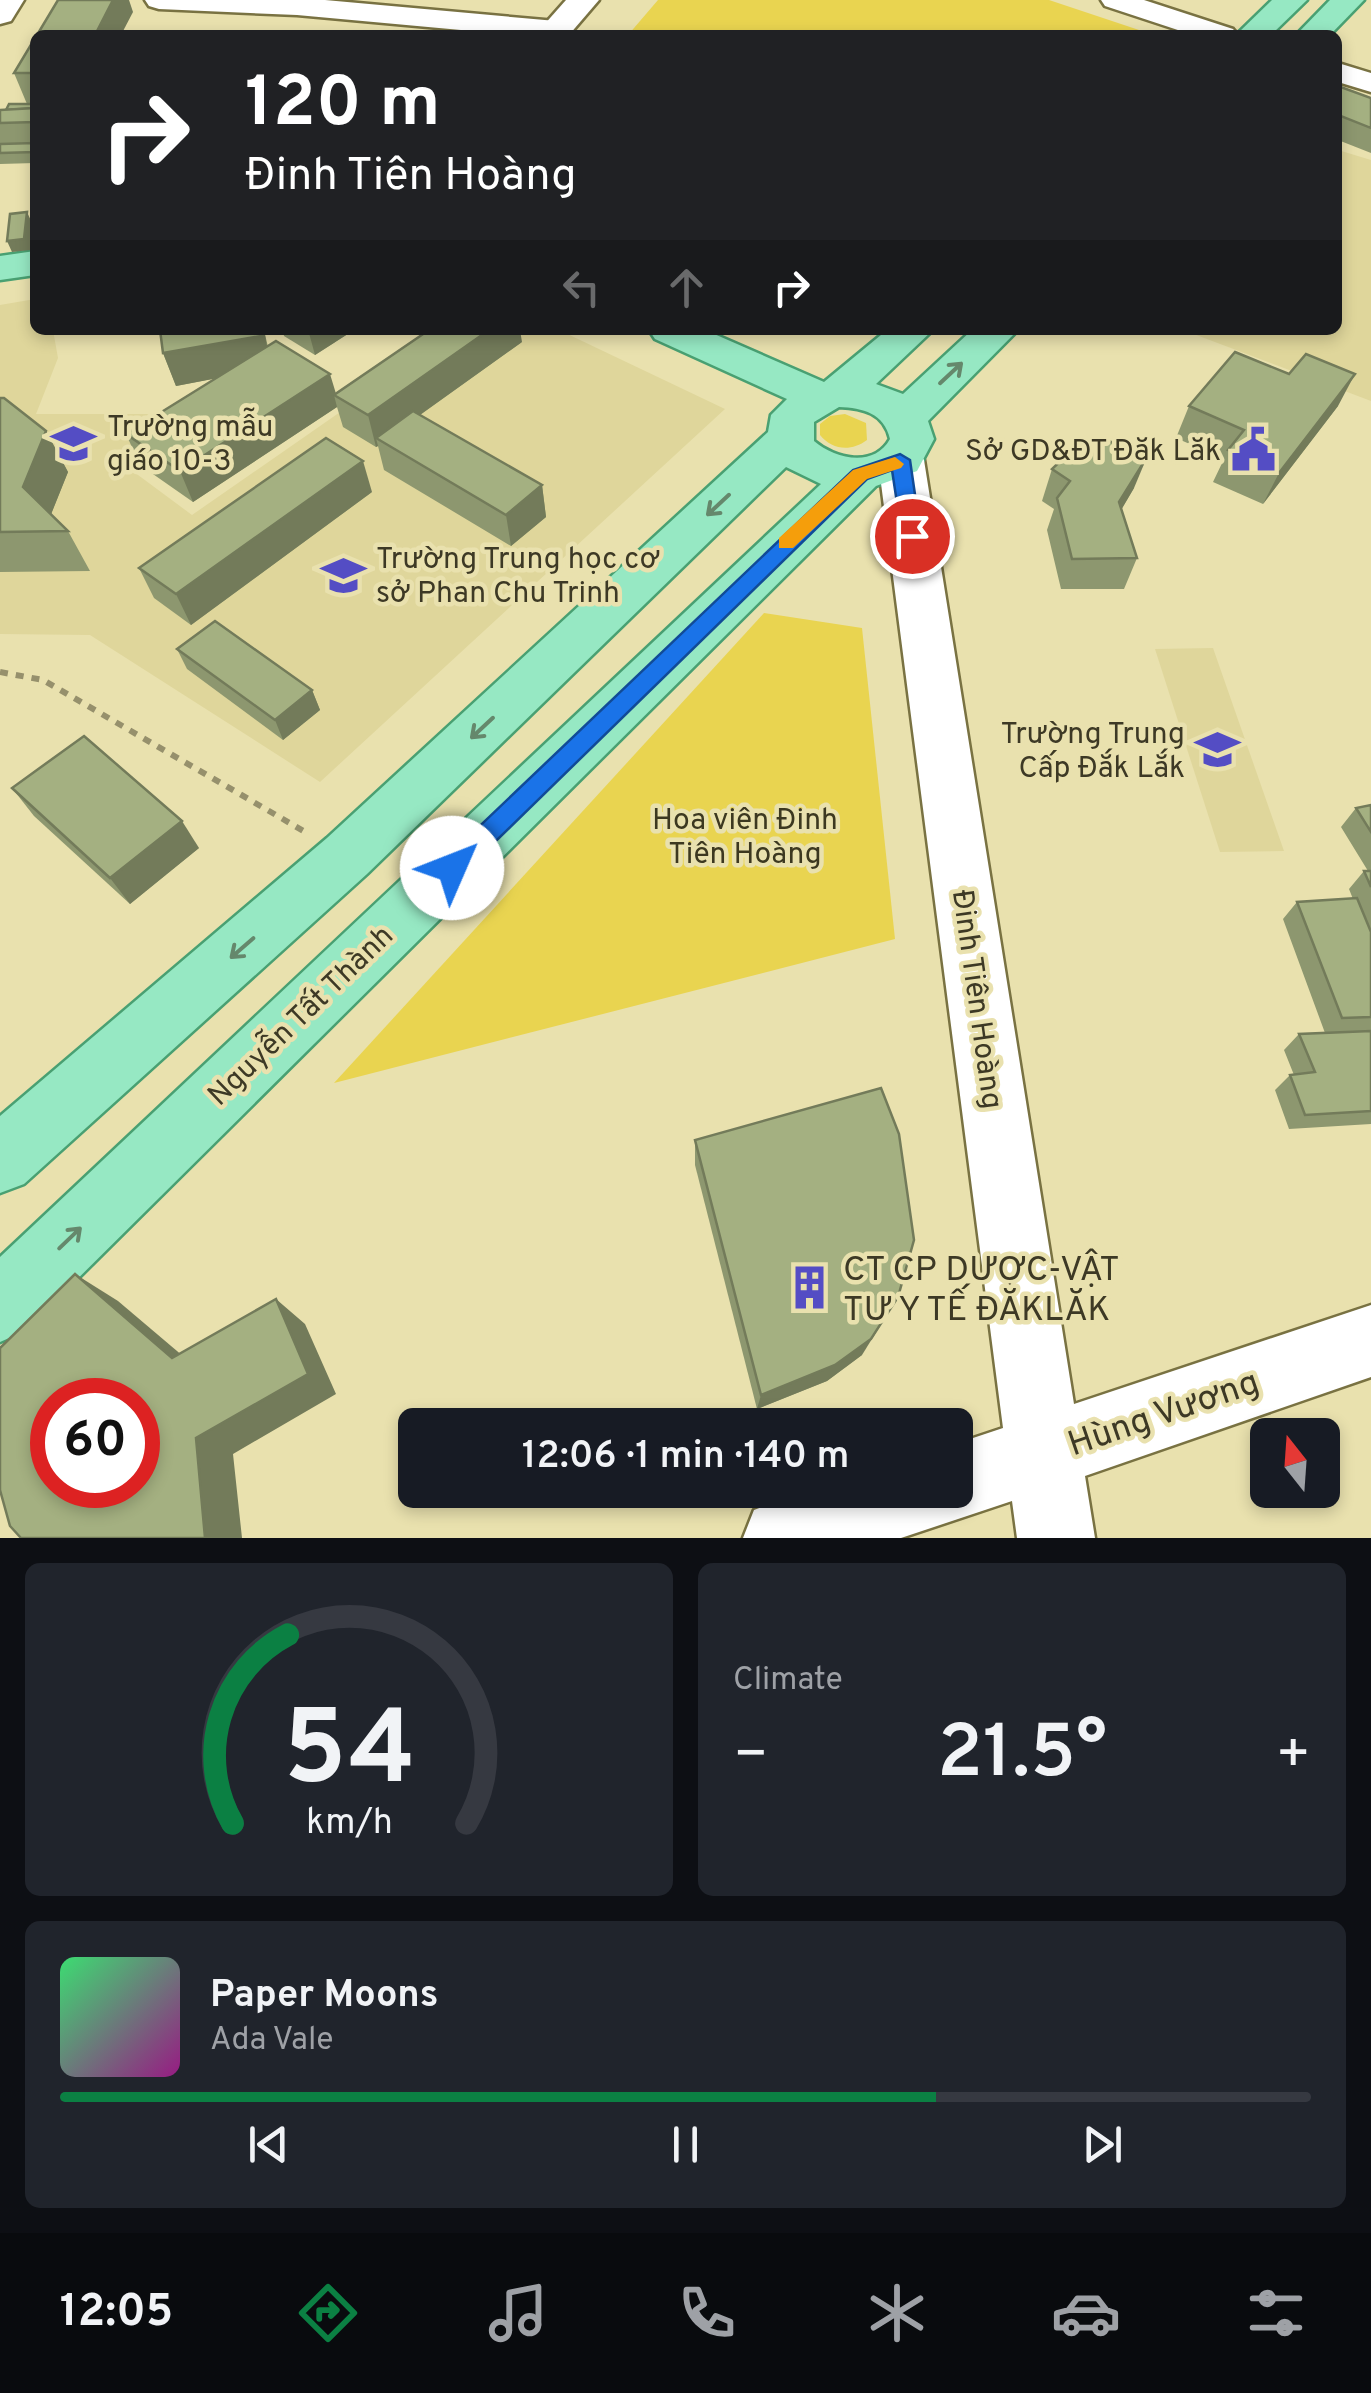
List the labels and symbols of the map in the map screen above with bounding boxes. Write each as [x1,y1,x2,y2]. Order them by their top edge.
one-way arrow [938,362,963,385]
place label: Trường mẫu giáo 10-3 [107,407,273,481]
school or university icon: Trường mẫu giáo 10-3 [50,419,98,467]
public building icon: Sở GD&ĐT Đăk Lăk [1230,426,1278,474]
place label: Sở GD&ĐT Đăk Lăk [965,434,1221,471]
one-way arrow [706,493,731,516]
pin [870,494,955,579]
place label: Trường Trung học cơ sở Phan Chu Trinh [376,542,660,613]
school or university icon: Trường Trung học cơ sở Phan Chu Trinh [319,551,367,599]
one-way arrow [470,716,495,740]
place label: Trường Trung Cấp Đắk Lắk [1000,717,1185,788]
school or university icon: Trường Trung Cấp Đắk Lắk [1194,726,1242,774]
park label: Hoa viên Đinh Tiên Hoàng [652,803,838,874]
position arrow [400,816,504,920]
street label: Đinh Tiên Hoàng [942,887,1009,1111]
street label: Nguyễn Tất Thành [199,917,402,1115]
one-way arrow [230,936,255,959]
one-way arrow [57,1227,82,1251]
place label: CT CP DƯỢC-VẬT TƯ Y TẾ ĐĂKLĂK [843,1248,1120,1333]
building icon: CT CP DƯỢC-VẬT TƯ Y TẾ ĐĂKLĂK [786,1264,834,1312]
street label: Hùng Vương [1063,1362,1265,1468]
speed limit sign: 60 [30,1378,160,1508]
north arrow [1250,1418,1340,1508]

